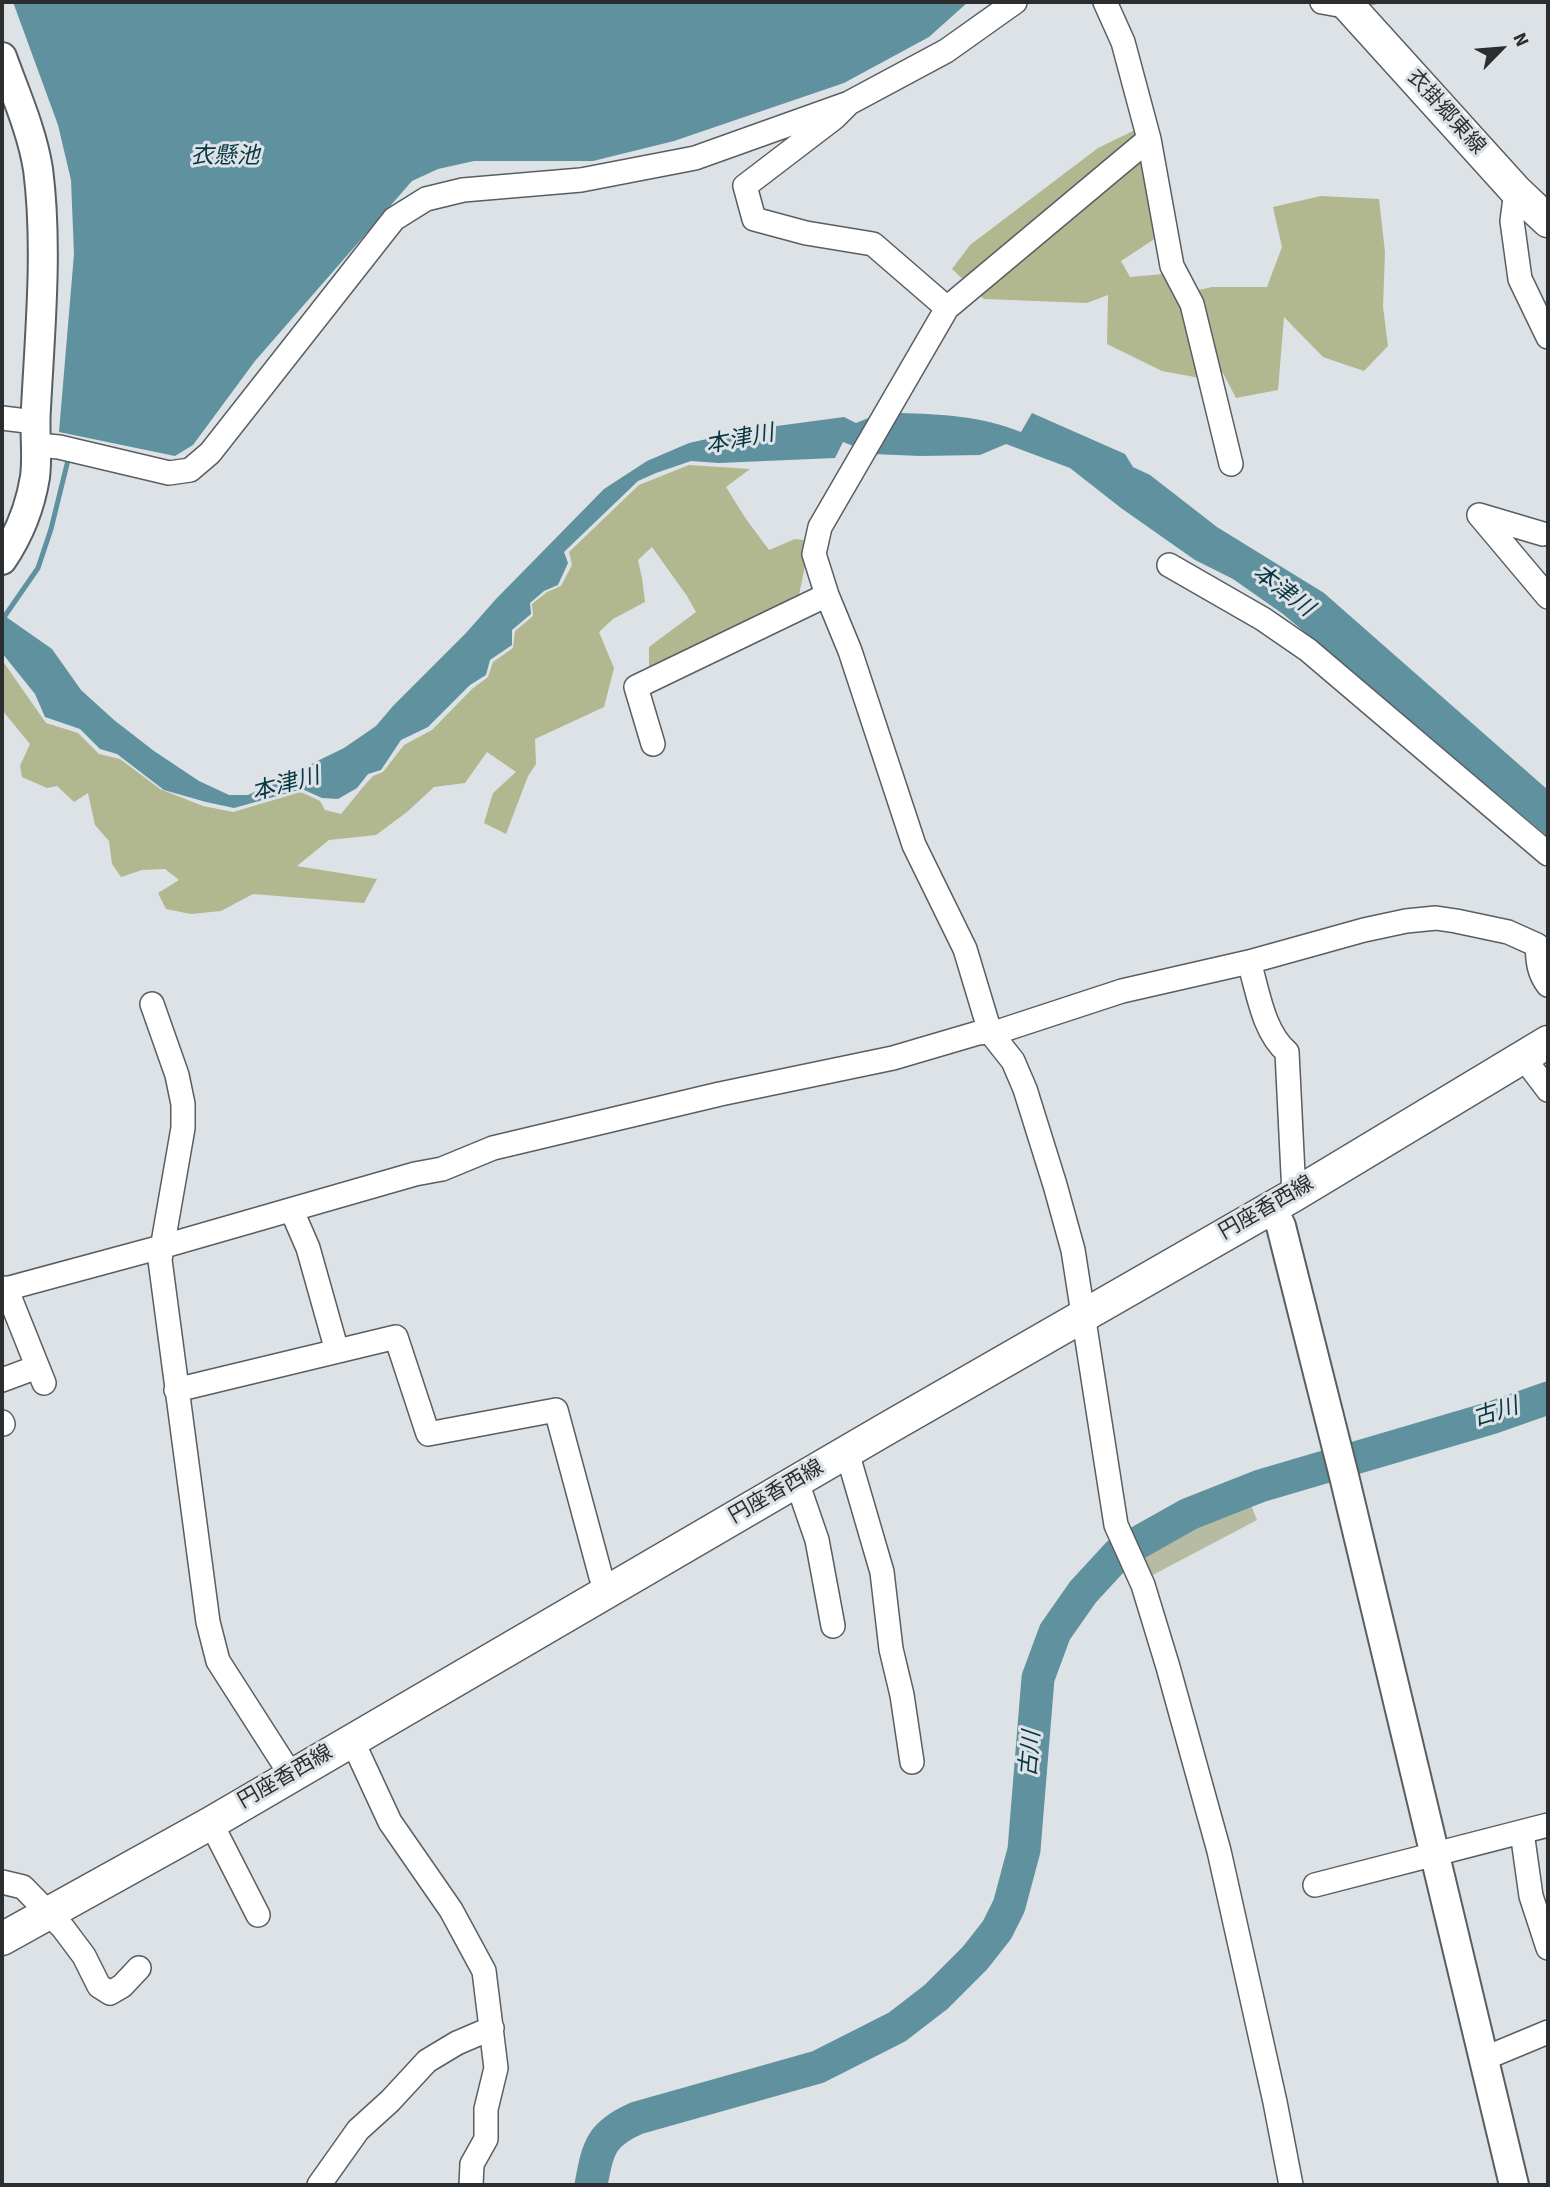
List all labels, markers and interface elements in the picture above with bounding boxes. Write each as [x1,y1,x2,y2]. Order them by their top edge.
north arrow [1466,14,1536,84]
text: N [1506,28,1535,51]
street label: 衣掛郷東線 [1401,66,1489,160]
water label: 衣懸池 [191,144,259,172]
water label: 本津川 [704,421,776,461]
water label: 本津川 [1246,560,1318,624]
water label: 本津川 [249,764,323,808]
street label: 円座香西線 [1215,1172,1319,1246]
water label: 古川 [1470,1394,1522,1434]
street label: 円座香西線 [725,1456,829,1530]
water label: 古川 [1016,1730,1048,1778]
street label: 円座香西線 [234,1741,338,1815]

